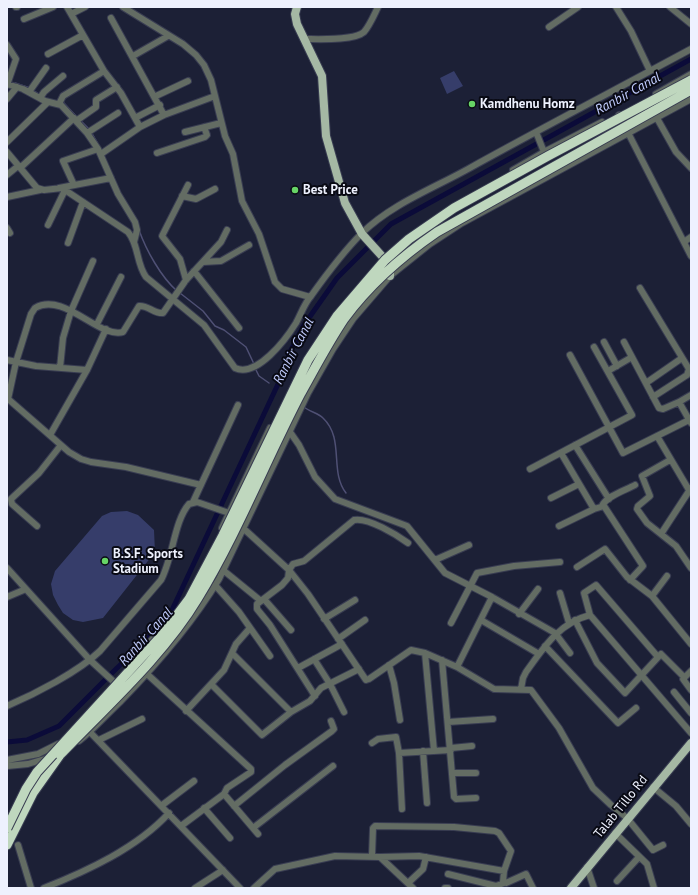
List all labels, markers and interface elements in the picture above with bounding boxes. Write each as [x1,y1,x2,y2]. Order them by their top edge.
water label: Ranbir Canal [592,69,664,119]
place label: Kamdhenu Homz [480,96,575,112]
marker: Kamdhenu Homz [467,99,477,109]
place label: Best Price [303,182,358,198]
marker: Best Price [290,185,300,195]
water label: Ranbir Canal [270,315,318,387]
place label: B.S.F. Sports Stadium [113,546,183,577]
marker: B.S.F. Sports Stadium [100,556,110,566]
water label: Ranbir Canal [115,604,177,670]
street label: Talab Tillo Rd [591,772,651,842]

